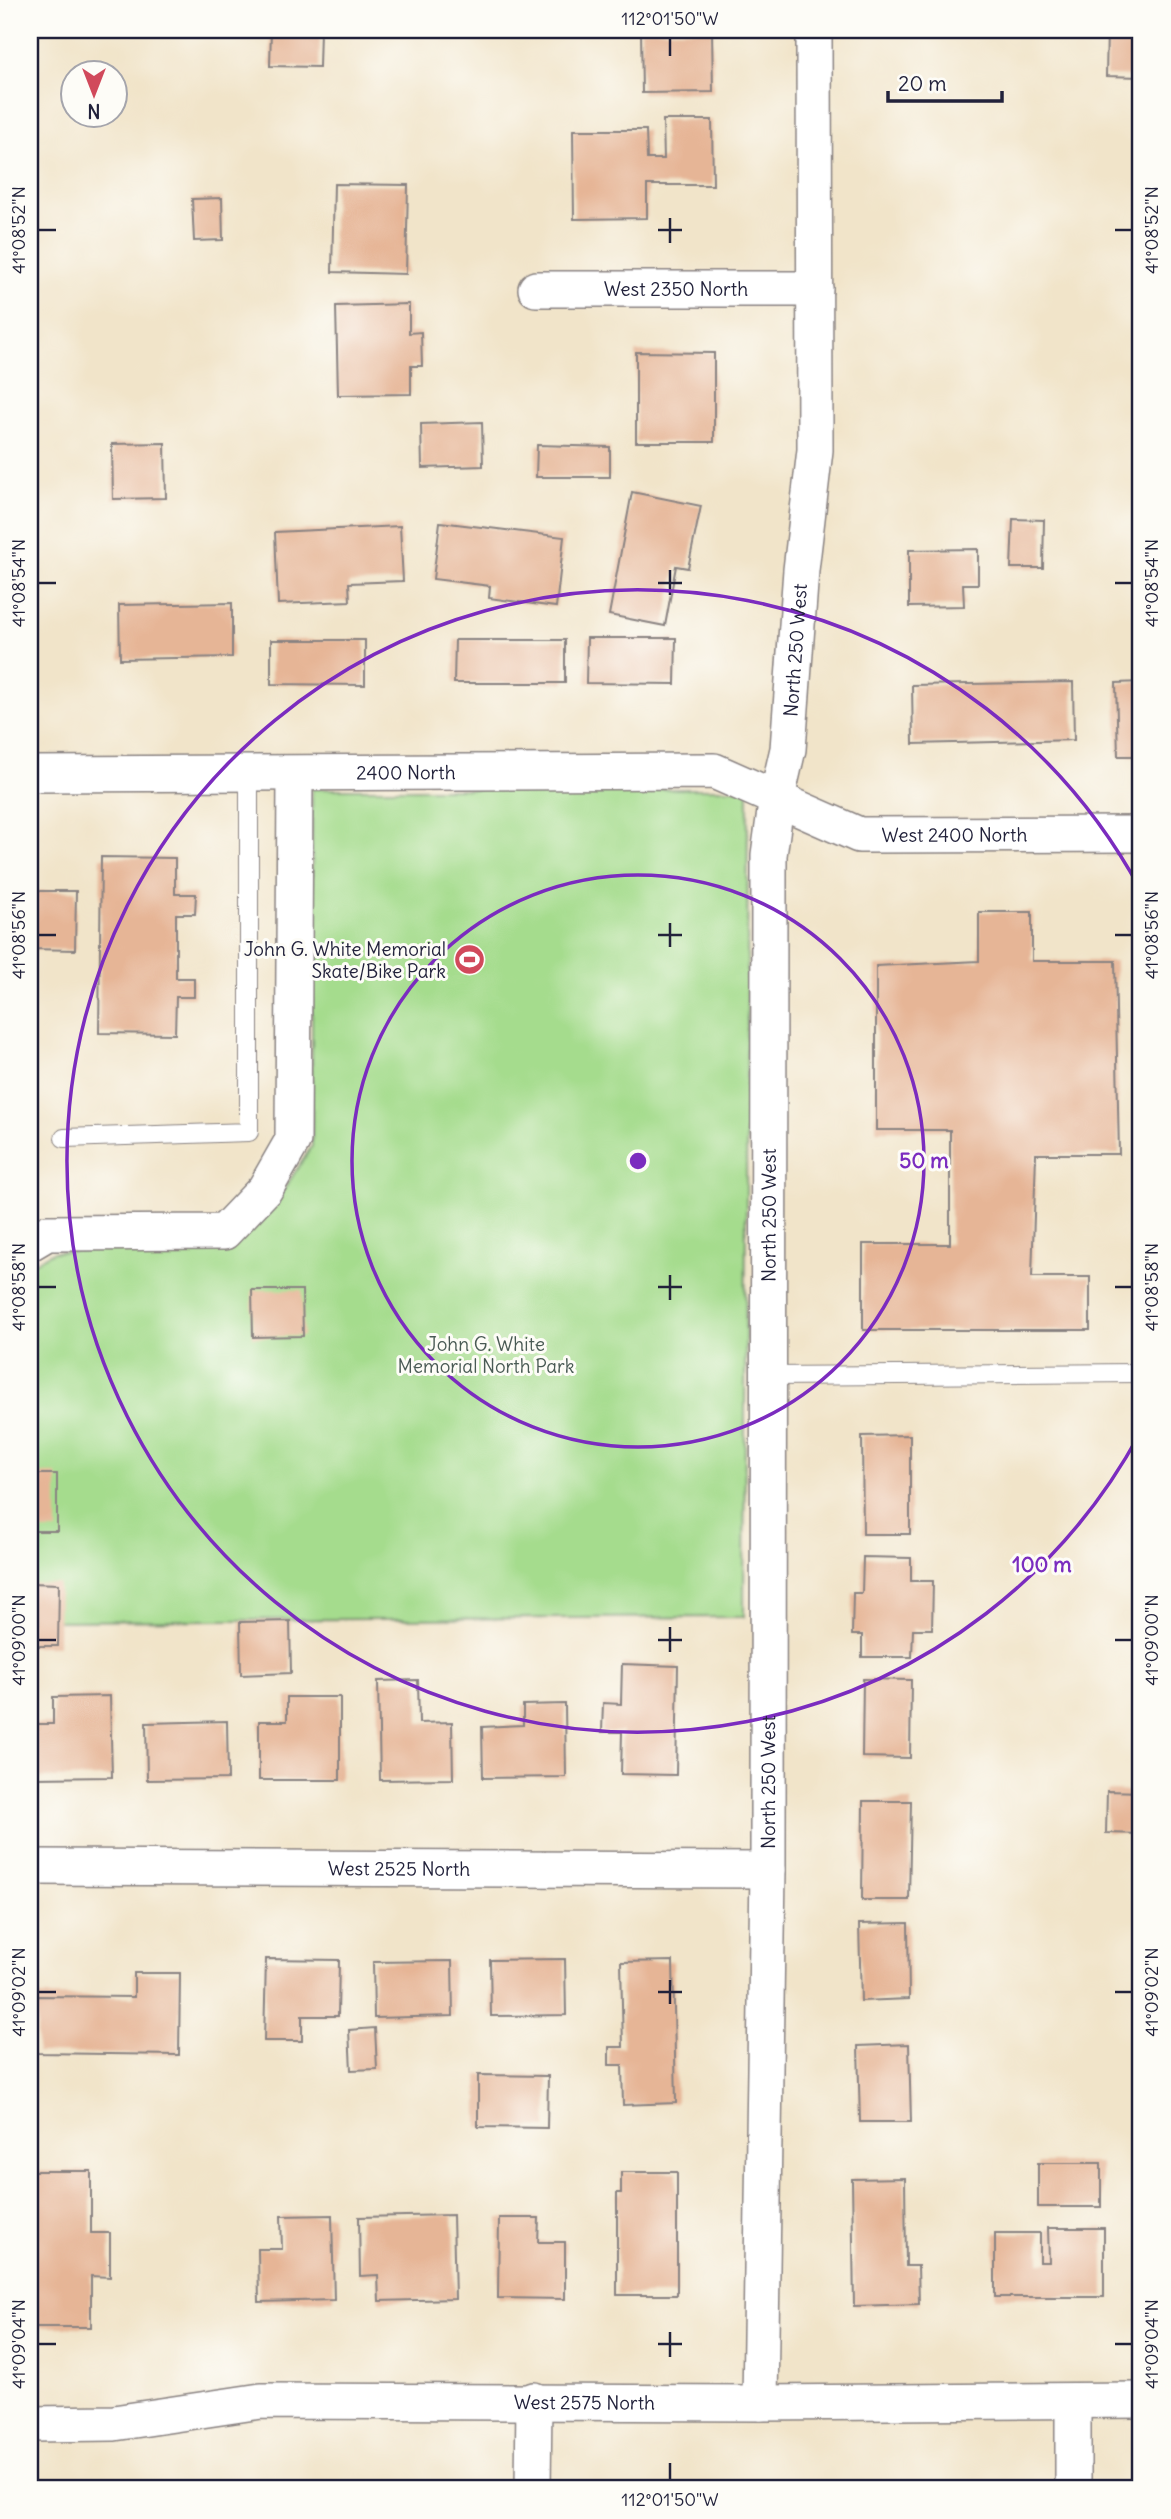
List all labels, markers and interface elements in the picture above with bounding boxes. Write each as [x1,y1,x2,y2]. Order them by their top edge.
text: 112°01'50"W [621,7,719,30]
north arrow [60,60,130,130]
scale bar [888,60,1001,104]
text: 20 m [898,70,947,97]
text: N [87,99,101,123]
text: 41°08'52"N [7,186,30,274]
text: 41°08'52"N [1140,186,1163,274]
street label: West 2350 North [604,277,748,301]
text: 41°08'54"N [7,539,30,627]
text: 41°08'54"N [1140,539,1163,627]
street label: North 250 West [778,583,812,718]
street label: 2400 North [356,760,456,785]
street label: West 2400 North [882,822,1028,847]
text: 41°08'56"N [7,891,30,979]
text: 41°08'56"N [1140,891,1163,979]
place label: John G. White Memorial Skate/Bike Park [244,937,446,983]
sports icon: John G. White Memorial Skate/Bike Park [452,943,486,977]
text: 50 m [899,1147,949,1174]
street label: North 250 West [757,1148,781,1282]
centre of rings [626,1149,650,1173]
text: 41°08'58"N [7,1243,30,1331]
text: 41°08'58"N [1140,1243,1163,1331]
park label: John G. White Memorial North Park [397,1332,575,1378]
text: 100 m [1012,1551,1072,1578]
text: 41°09'00"N [7,1594,30,1686]
text: 41°09'00"N [1140,1594,1163,1686]
street label: North 250 West [756,1715,780,1849]
street label: West 2525 North [328,1856,470,1881]
text: 41°09'02"N [7,1947,30,2037]
text: 41°09'02"N [1140,1947,1163,2037]
text: 41°09'04"N [7,2299,30,2389]
text: 41°09'04"N [1140,2299,1163,2389]
street label: West 2575 North [514,2390,655,2415]
text: 112°01'50"W [621,2488,719,2511]

